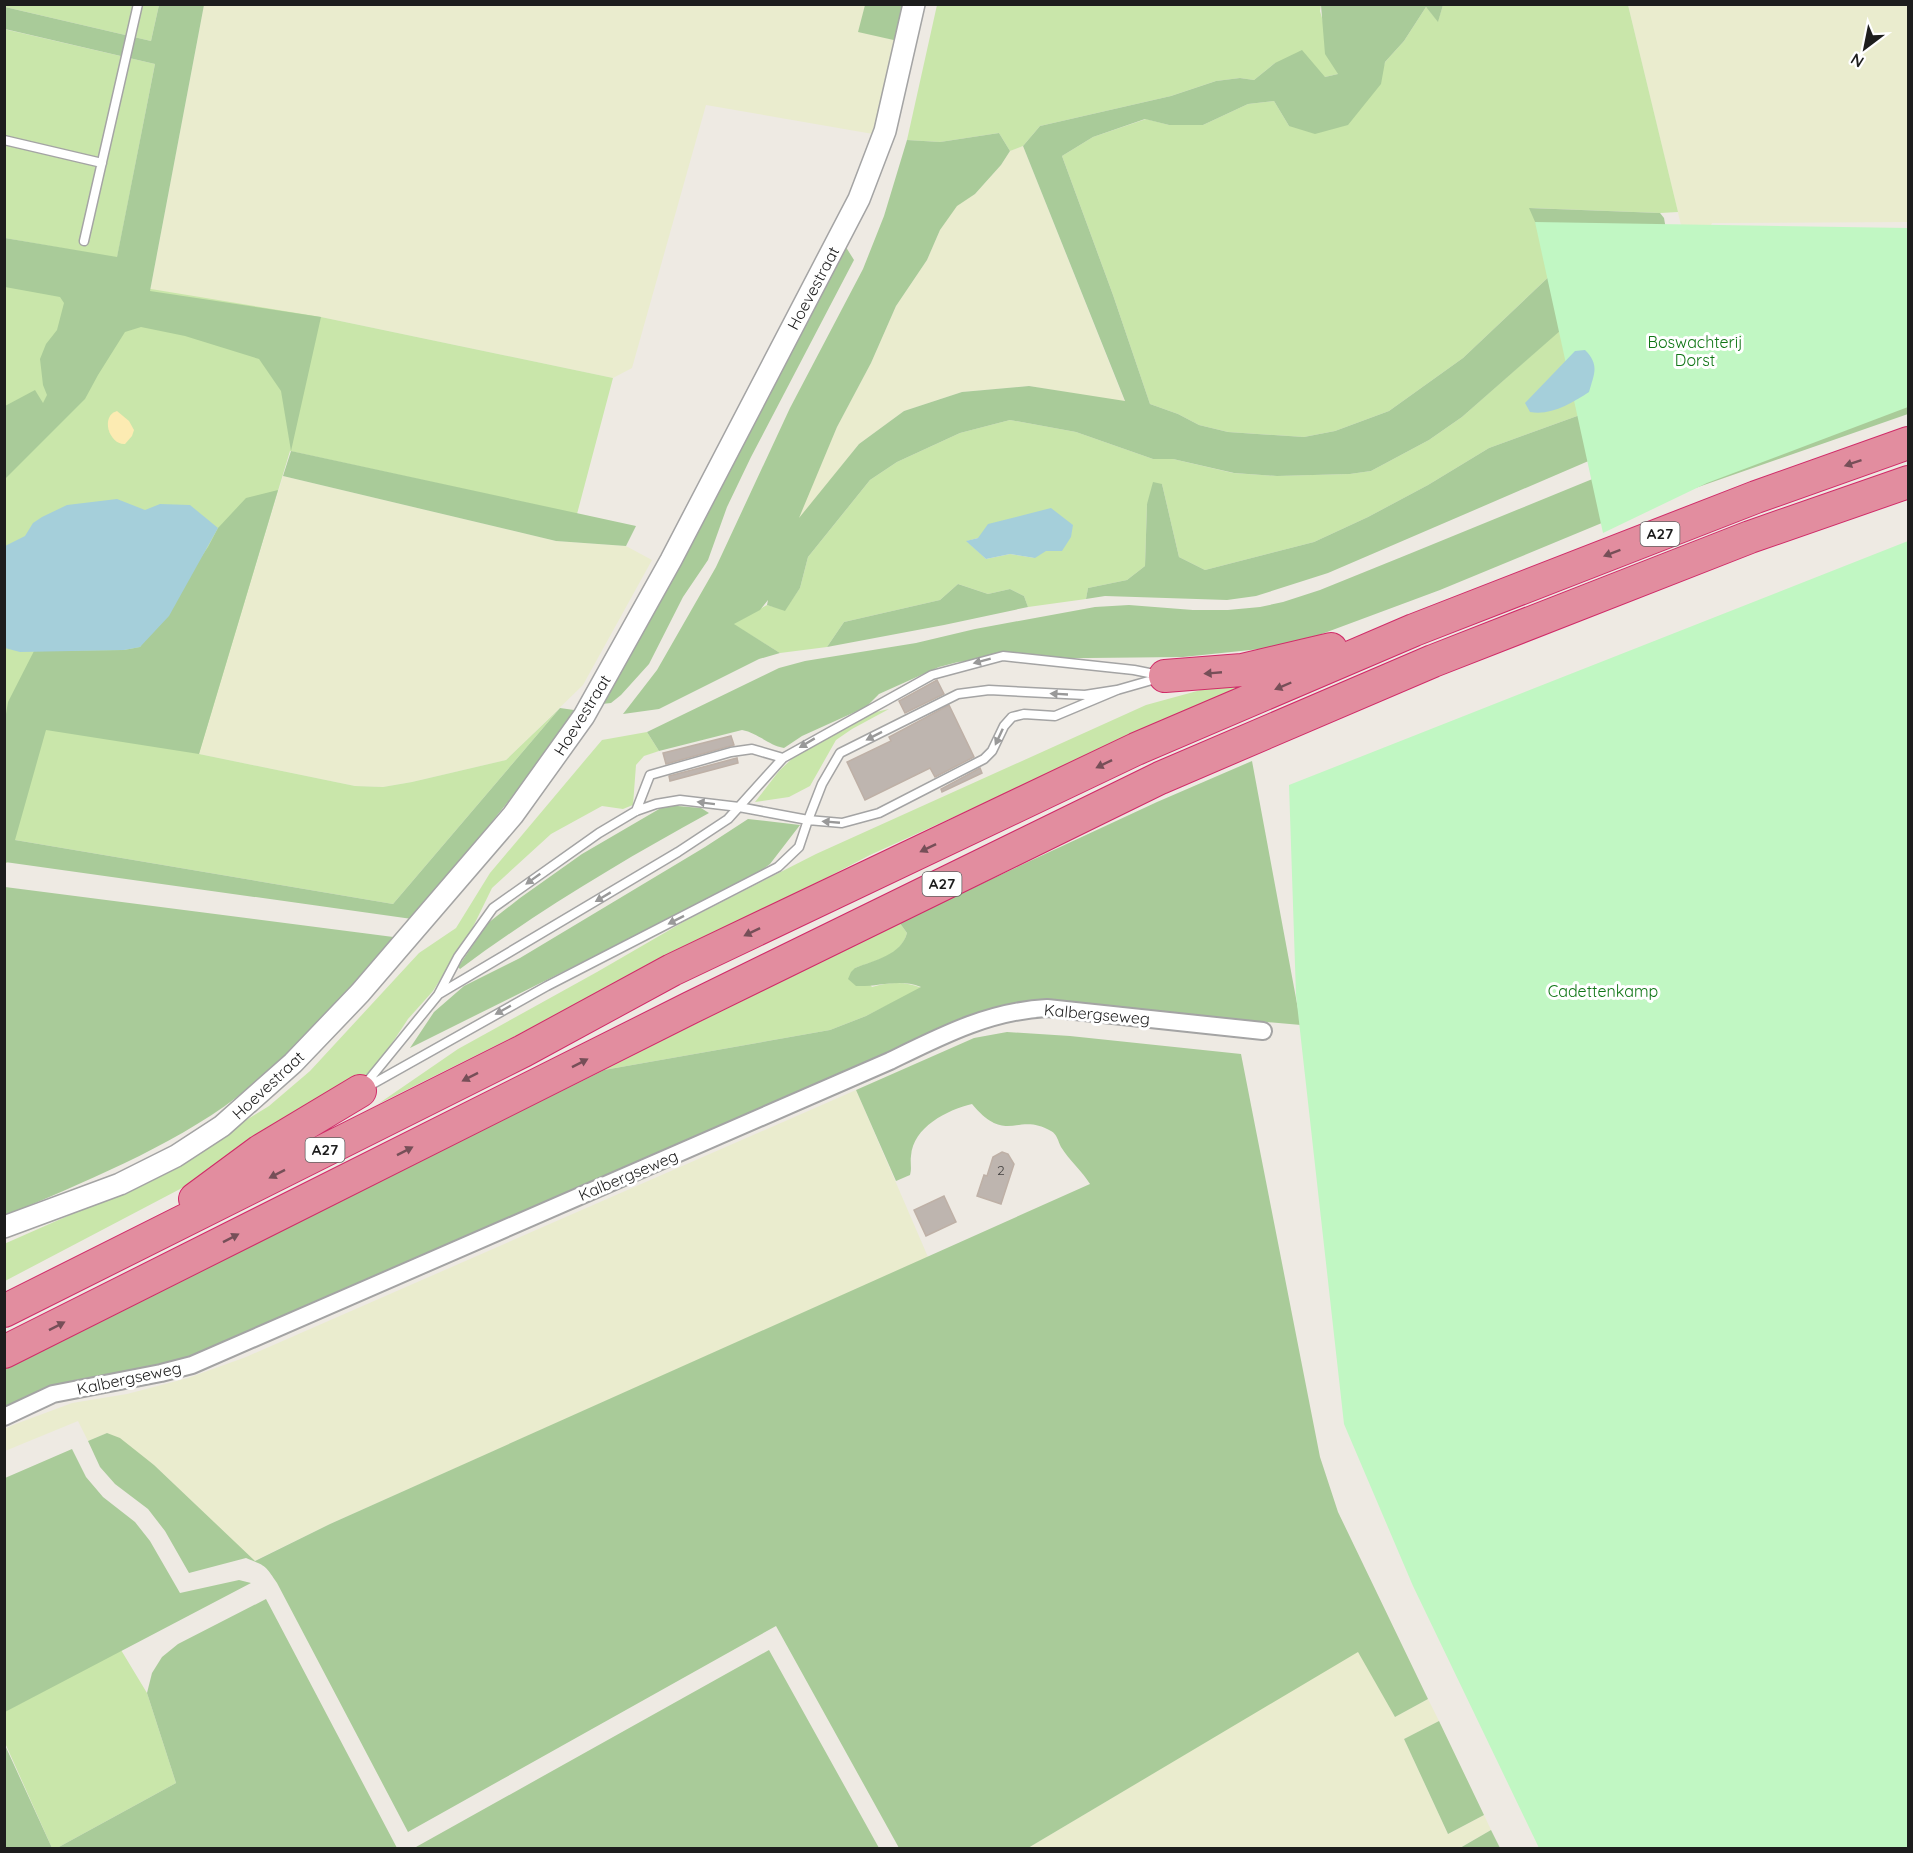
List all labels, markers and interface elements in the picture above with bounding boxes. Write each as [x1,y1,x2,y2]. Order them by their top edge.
north arrow [1835,18,1895,78]
text: N [1847,49,1867,72]
street label: Hoevestraat [783,243,843,333]
park label: Boswachterij Dorst [1647,332,1743,370]
one-way arrow [1844,458,1862,468]
road number: A27 [1640,522,1680,546]
one-way arrow [1602,548,1620,558]
one-way arrow [973,657,991,666]
one-way arrow [1204,668,1223,677]
street label: Hoevestraat [549,671,615,759]
one-way arrow [1274,682,1292,691]
one-way arrow [1049,689,1068,698]
one-way arrow [994,728,1004,746]
one-way arrow [866,732,883,741]
one-way arrow [799,738,815,749]
one-way arrow [1096,759,1113,768]
one-way arrow [696,798,715,808]
one-way arrow [821,817,840,827]
one-way arrow [920,843,937,852]
road number: A27 [922,872,962,896]
one-way arrow [526,873,541,885]
one-way arrow [595,891,611,902]
one-way arrow [668,915,685,925]
one-way arrow [744,927,761,936]
park label: Cadettenkamp [1548,981,1658,1001]
street label: Kalbergseweg [1043,999,1151,1029]
one-way arrow [495,1005,512,1015]
street label: Hoevestraat [228,1047,308,1123]
one-way arrow [571,1058,588,1068]
one-way arrow [462,1072,479,1082]
road number: A27 [306,1138,344,1162]
street label: Kalbergseweg [575,1145,681,1205]
one-way arrow [397,1146,414,1155]
house number: 2 [997,1161,1005,1179]
one-way arrow [269,1169,286,1179]
one-way arrow [223,1233,240,1243]
one-way arrow [48,1321,65,1330]
street label: Kalbergseweg [75,1357,183,1399]

